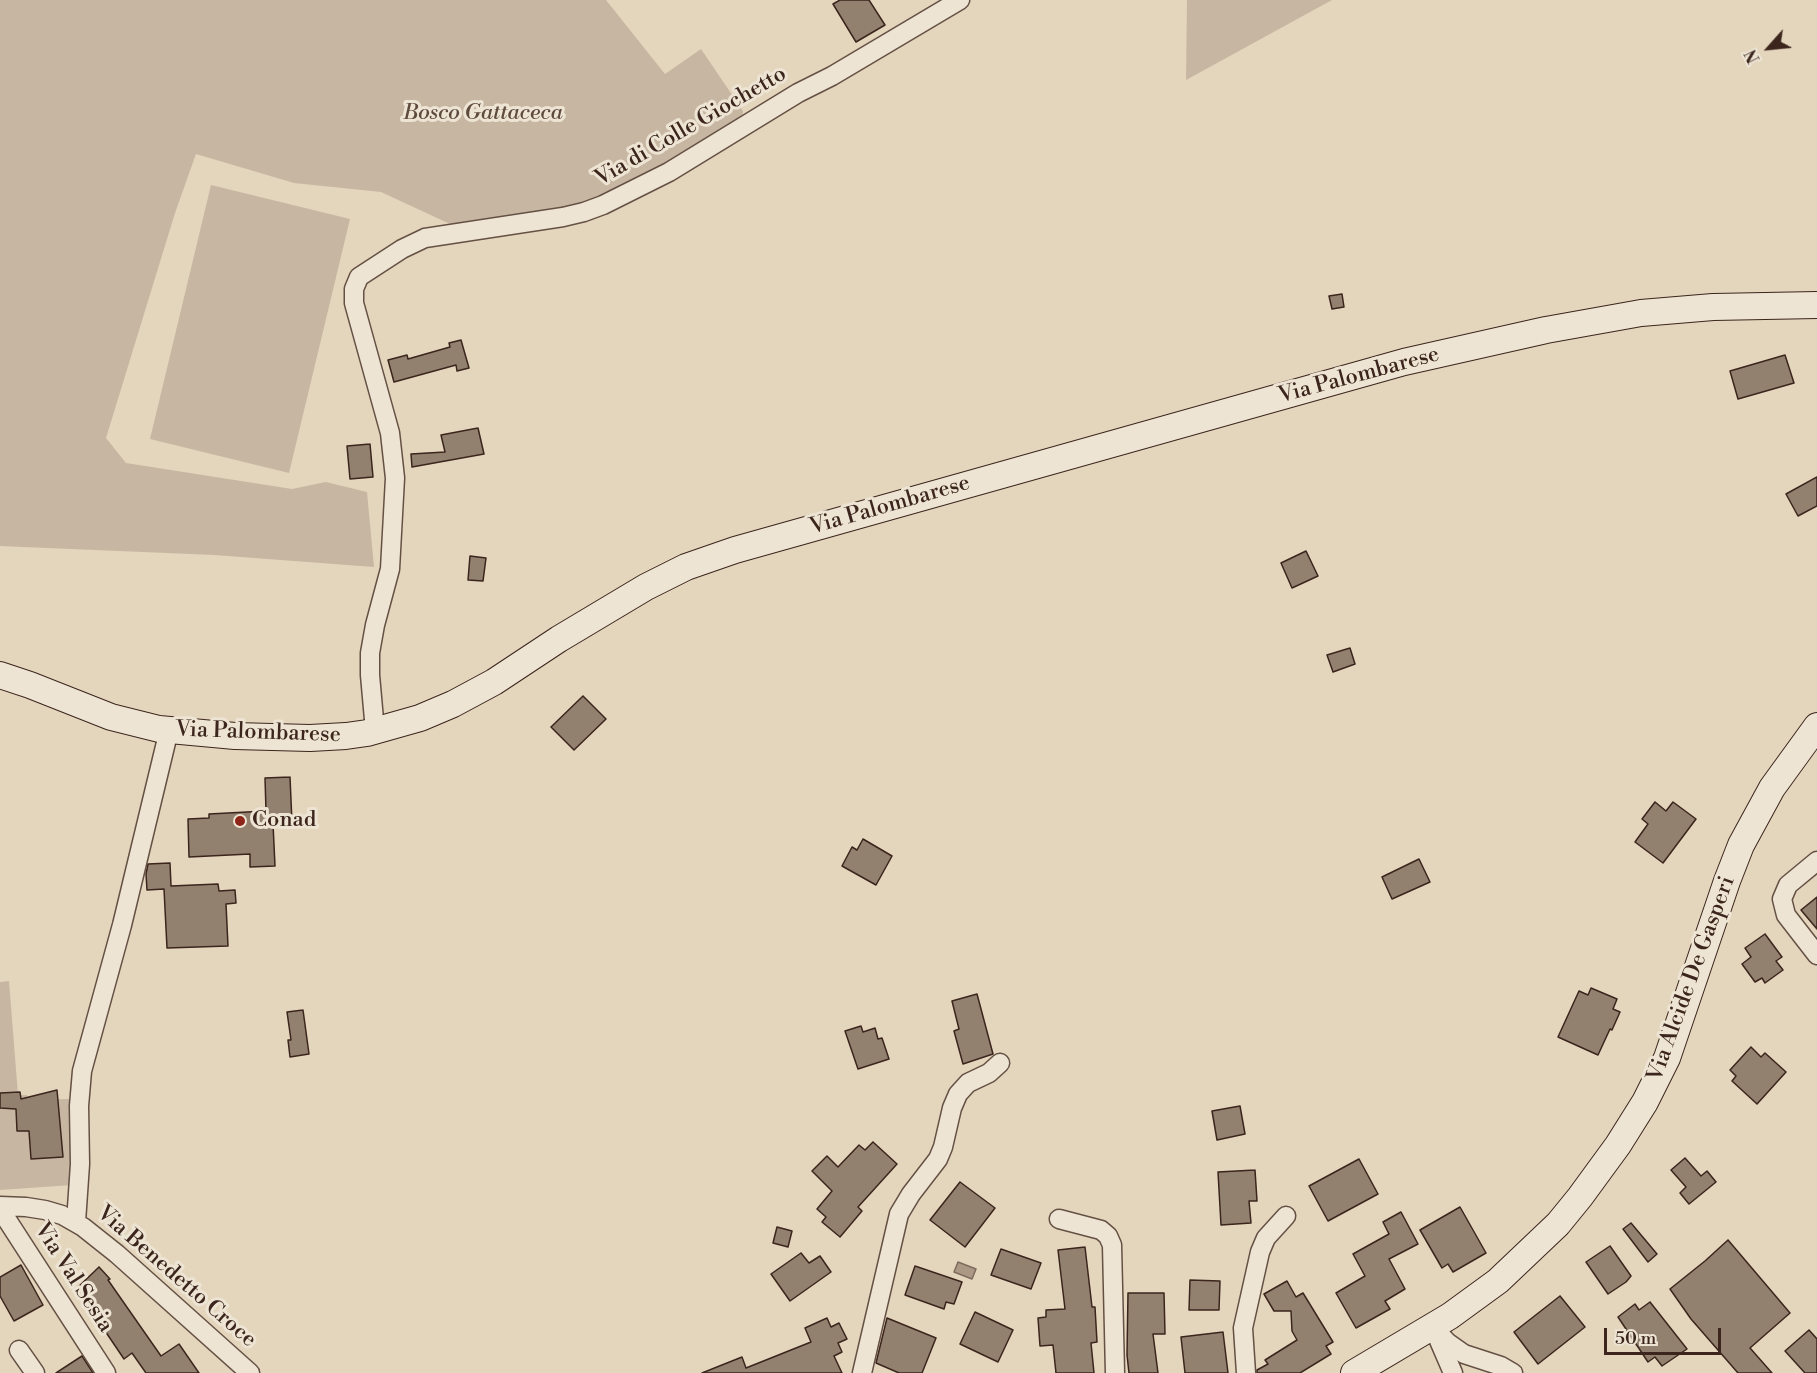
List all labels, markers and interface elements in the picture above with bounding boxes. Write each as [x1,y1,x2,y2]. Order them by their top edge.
north arrow [1739,18,1799,78]
text: N [1741,46,1765,66]
street label: Via di Colle Giochetto [591,61,791,193]
park label: Bosco Gattaceca [403,101,563,127]
street label: Via Palombarese [1276,342,1442,410]
street label: Via Palombarese [807,471,973,541]
street label: Via Palombarese [175,717,341,749]
place label: Conad [252,808,316,834]
marker: Conad [233,814,247,828]
street label: Via Alcide De Gasperi [1643,873,1741,1085]
street label: Via Benedetto Croce [91,1200,261,1354]
street label: Via Val Sesia [28,1218,118,1338]
scale bar [1607,1316,1724,1354]
text: 50 m [1615,1327,1656,1350]

